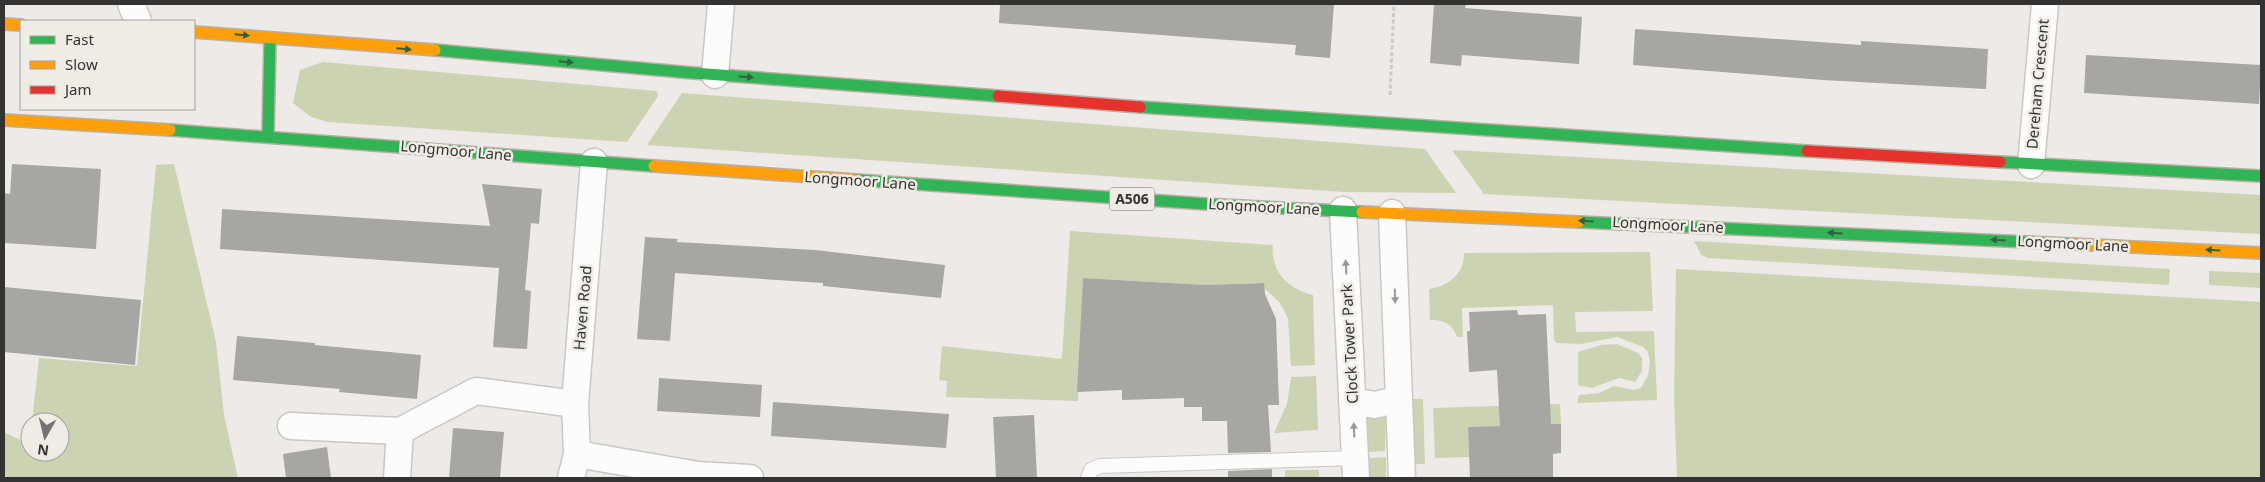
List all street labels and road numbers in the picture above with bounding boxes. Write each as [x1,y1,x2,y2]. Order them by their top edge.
street label: Dereham Crescent [2021,17,2053,150]
street label: Longmoor Lane [400,135,513,165]
street label: Longmoor Lane [804,166,916,194]
road number: A506 [1110,188,1154,210]
street label: Longmoor Lane [1208,193,1320,219]
street label: Longmoor Lane [1612,211,1724,237]
street label: Longmoor Lane [2017,230,2129,256]
street label: Haven Road [568,265,596,351]
street label: Clock Tower Park [1336,284,1362,404]

